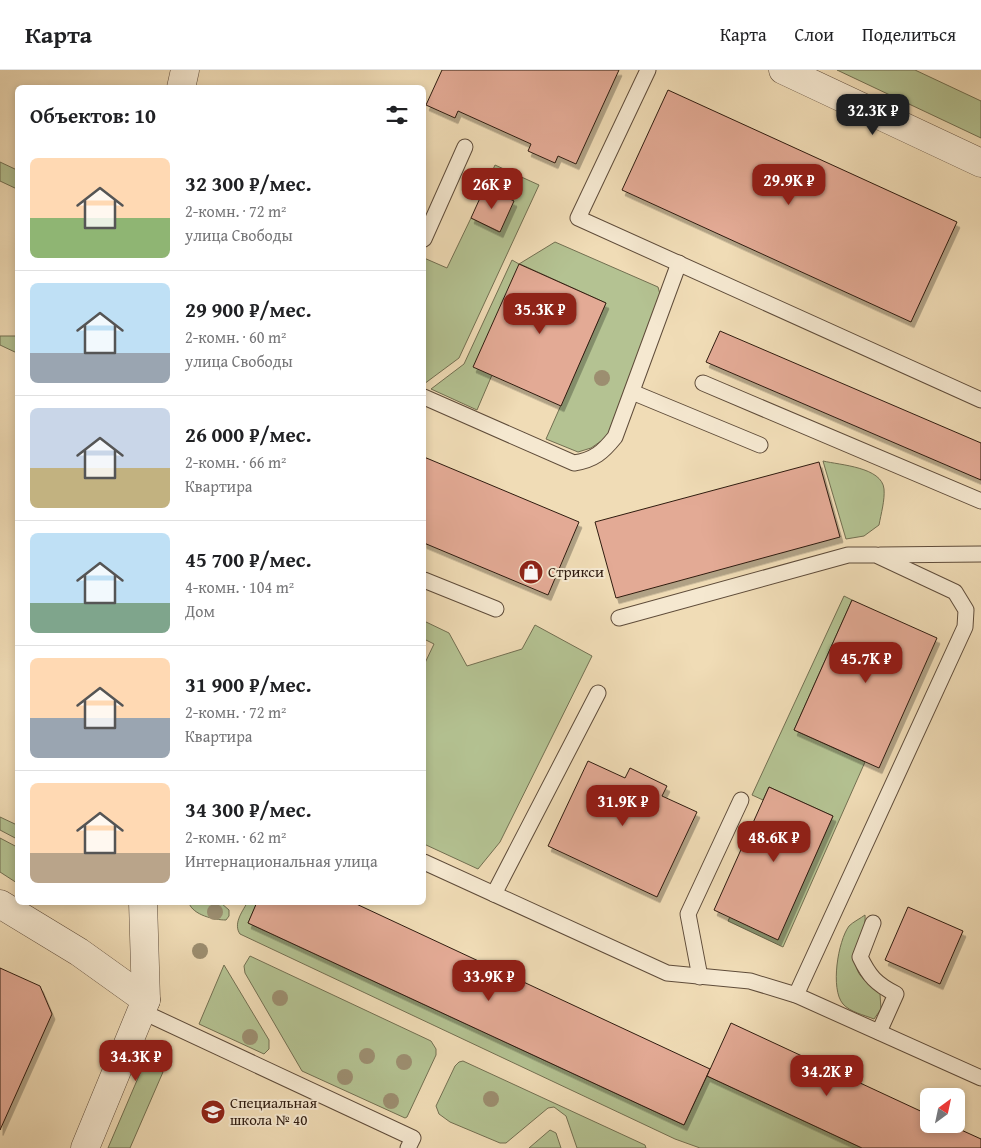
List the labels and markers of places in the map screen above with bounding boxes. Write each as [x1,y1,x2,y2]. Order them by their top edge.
pin: 32.3K ₽ [827,93,919,136]
pin: 29.9K ₽ [743,164,835,206]
pin: 26K ₽ [457,168,527,210]
pin: 35.3K ₽ [494,292,586,335]
shop icon: Стрикси [518,559,544,585]
place label: Стрикси [548,561,604,582]
pin: 45.7K ₽ [820,642,912,684]
pin: 31.9K ₽ [577,784,669,827]
pin: 48.6K ₽ [728,820,820,863]
pin: 33.9K ₽ [443,960,535,1002]
pin: 34.3K ₽ [90,1040,182,1082]
pin: 34.2K ₽ [781,1054,873,1097]
place label: Специальная школа № 40 [230,1092,317,1130]
school or university icon: Специальная школа № 40 [200,1099,226,1125]

